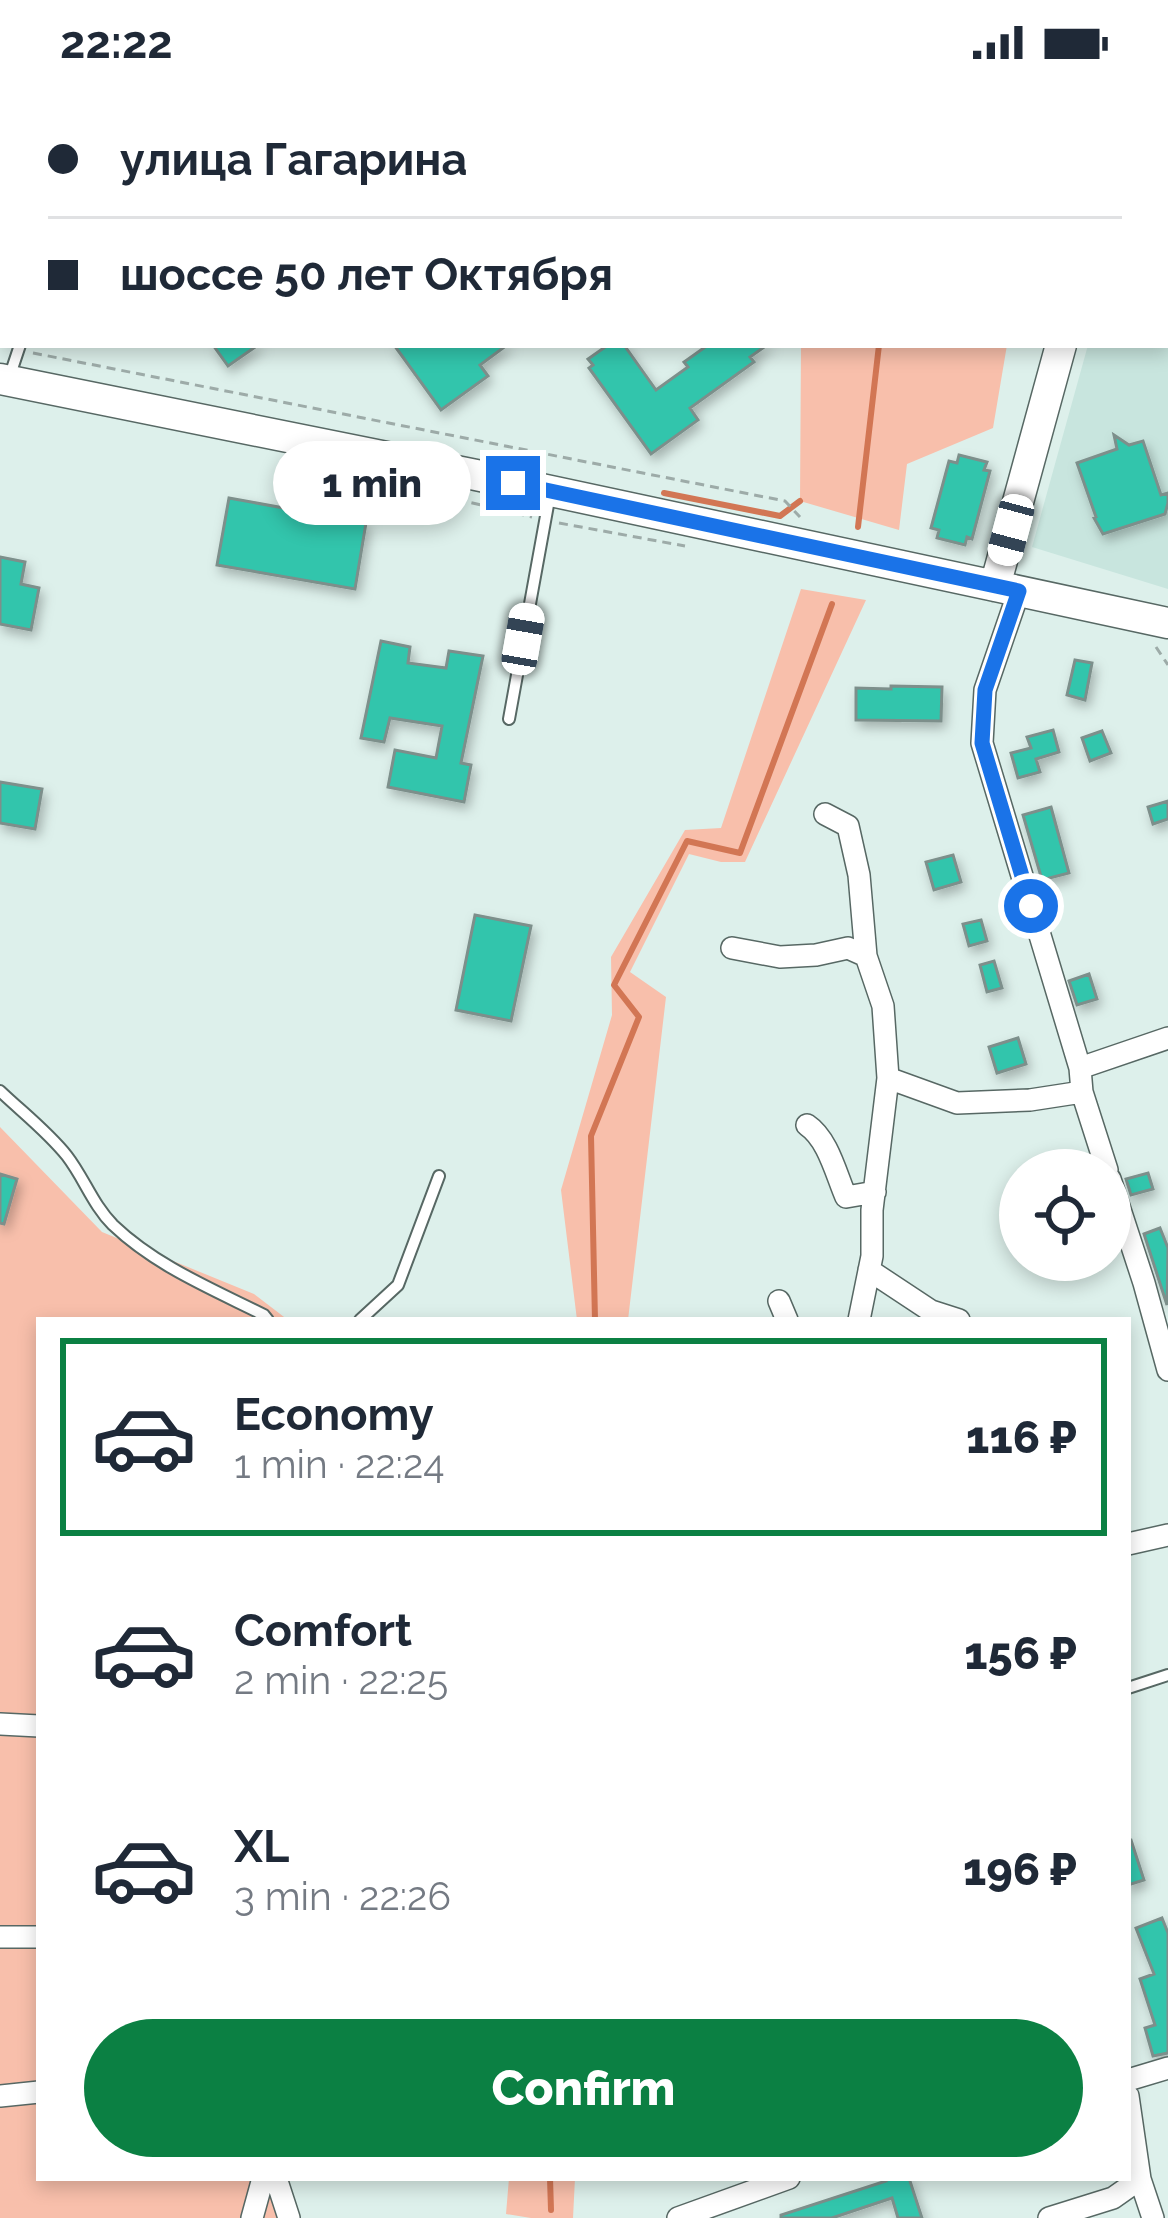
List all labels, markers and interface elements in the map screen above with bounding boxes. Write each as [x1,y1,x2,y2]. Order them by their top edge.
text: 22:22 [60,16,173,69]
text: улица Гагарина [120,133,467,186]
text: шоссе 50 лет Октября [120,248,613,301]
callout: 1 min [273,441,471,525]
route end [486,456,540,510]
text: 1 min [322,460,422,506]
car [984,491,1038,569]
car [499,600,547,678]
route start [1004,879,1058,933]
map controls [999,1149,1131,1281]
button: locate [999,1149,1131,1281]
icon: car [90,1383,198,1491]
text: Economy [234,1388,434,1441]
text: 116 ₽ [966,1411,1077,1464]
text: 1 min · 22:24 [234,1441,445,1487]
icon: car [90,1599,198,1707]
text: Comfort [234,1604,412,1657]
text: 156 ₽ [964,1627,1077,1680]
text: 2 min · 22:25 [234,1657,448,1703]
icon: car [90,1815,198,1923]
text: XL [234,1820,289,1873]
text: 196 ₽ [963,1843,1077,1896]
text: 3 min · 22:26 [234,1873,451,1919]
button: Confirm [84,2019,1083,2157]

